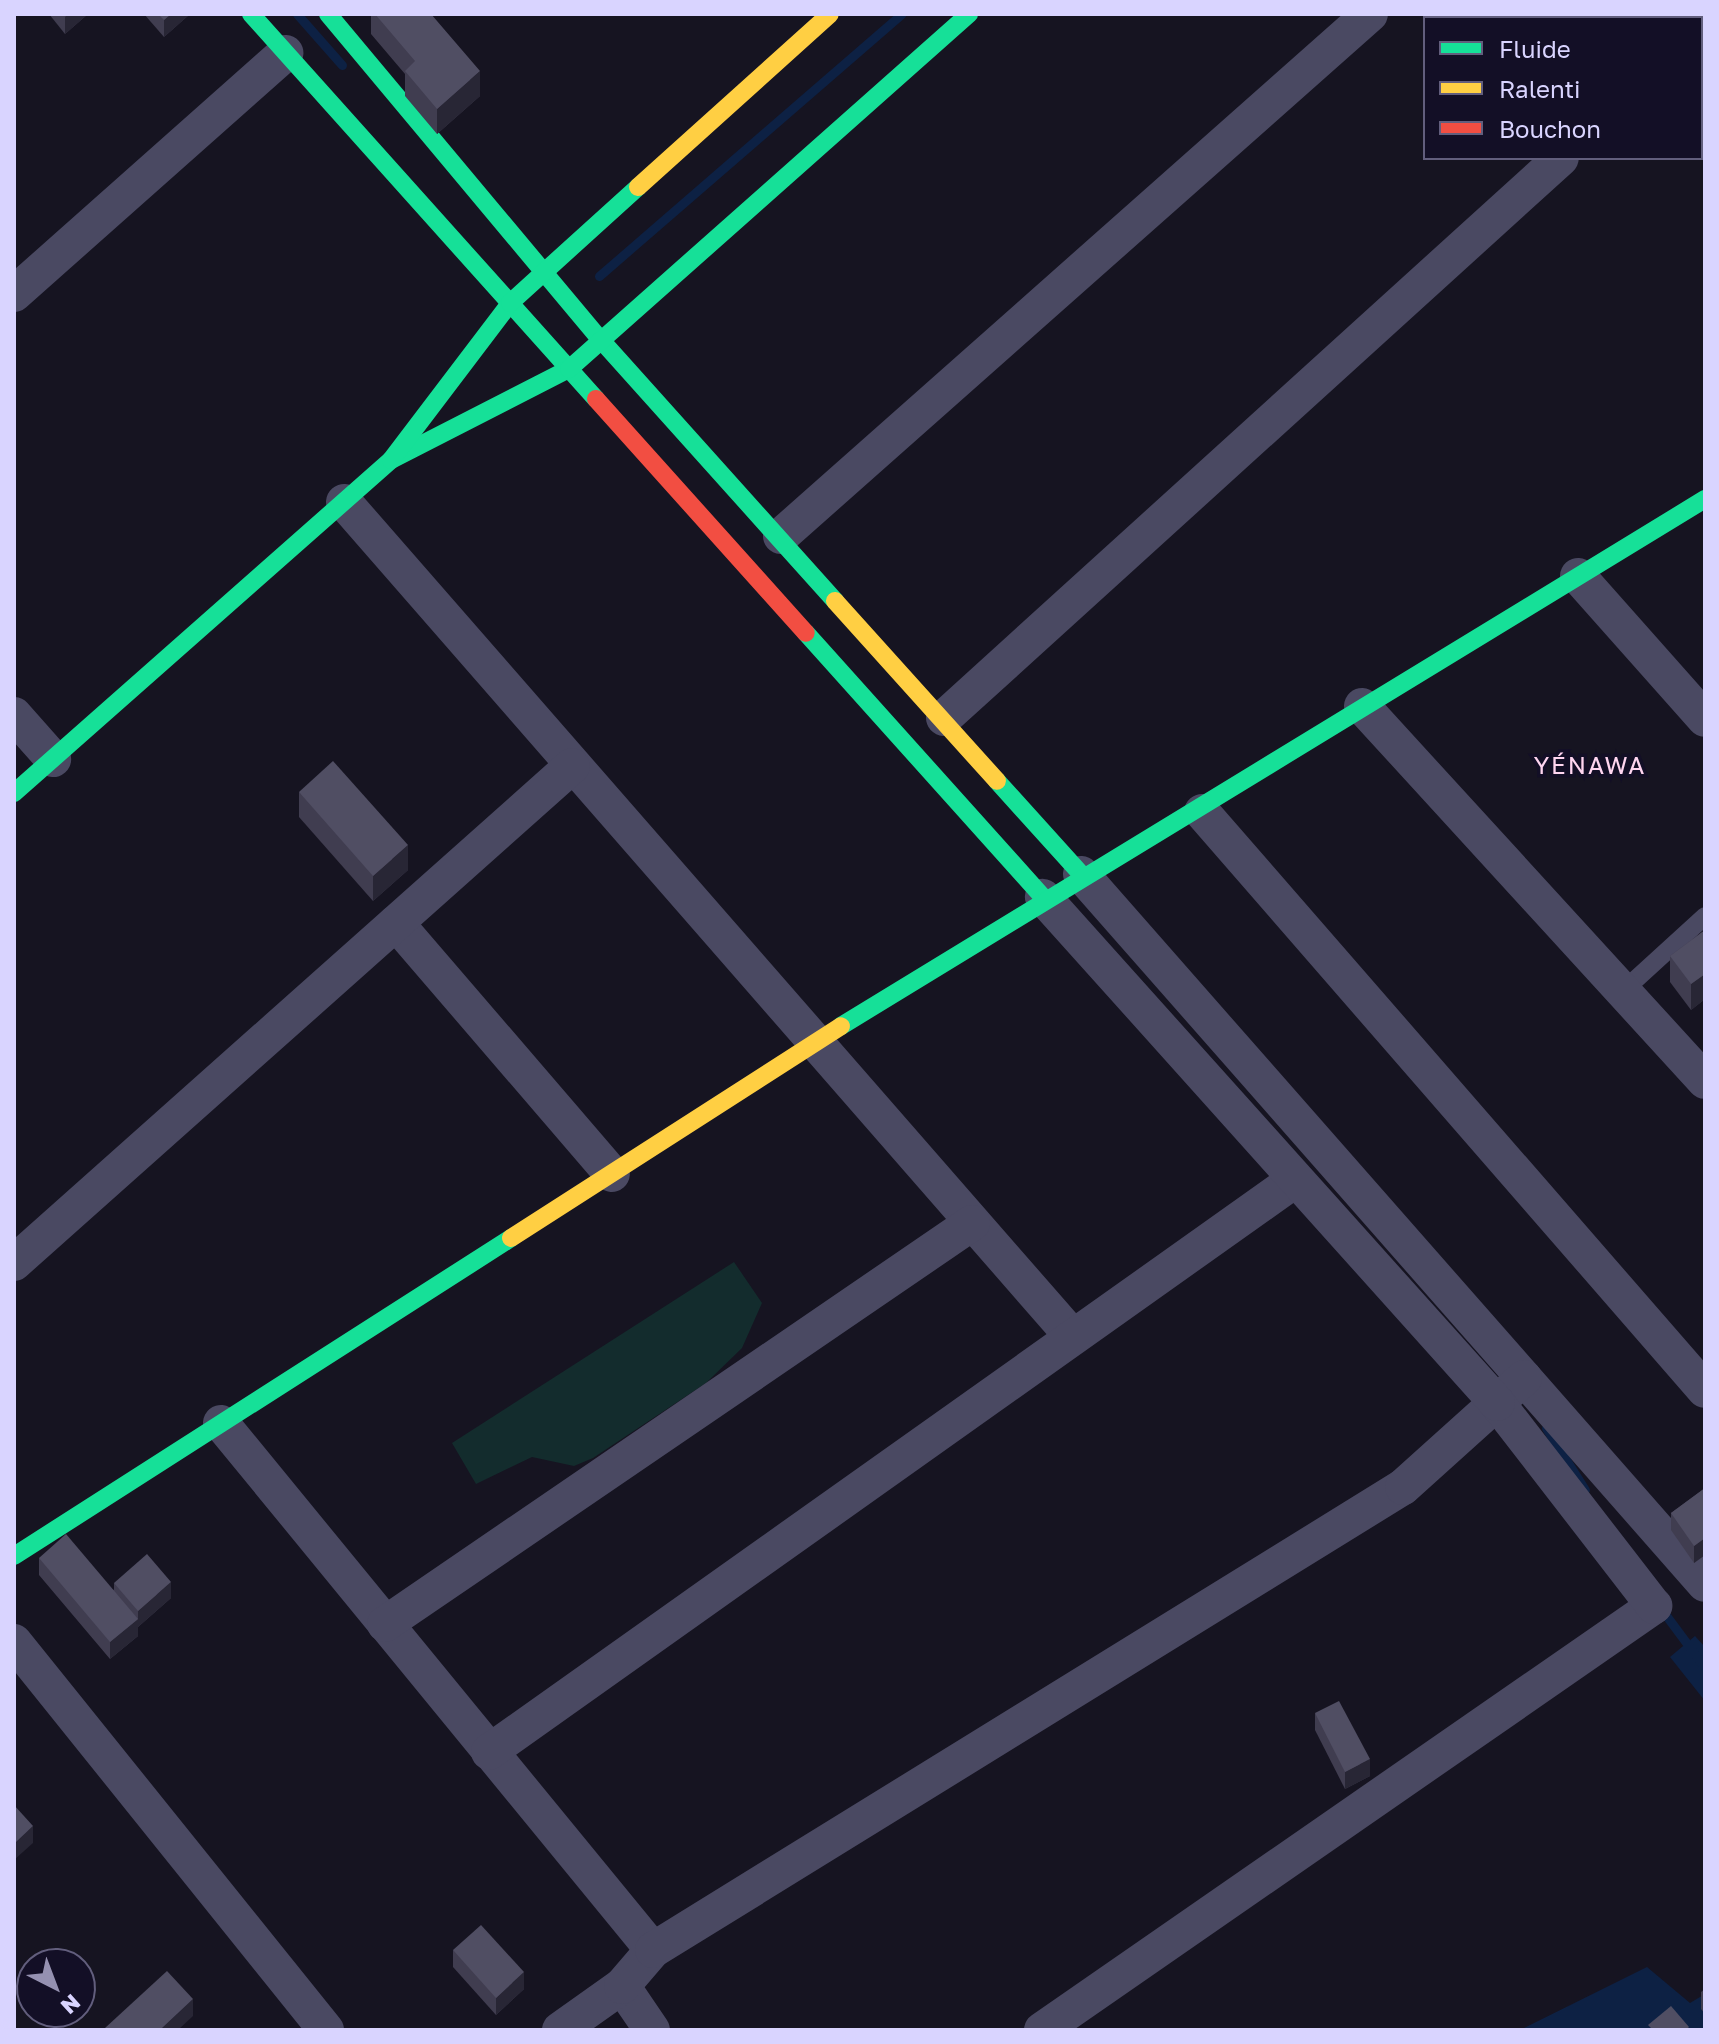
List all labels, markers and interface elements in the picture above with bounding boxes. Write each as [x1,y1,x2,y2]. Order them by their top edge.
legend [1423,16,1703,160]
text: Fluide [1499,34,1571,63]
text: Ralenti [1499,74,1581,103]
text: Bouchon [1499,114,1601,143]
district label: YÉNAWA [1534,751,1646,779]
north arrow [16,1948,96,2028]
text: N [56,1989,86,2020]

